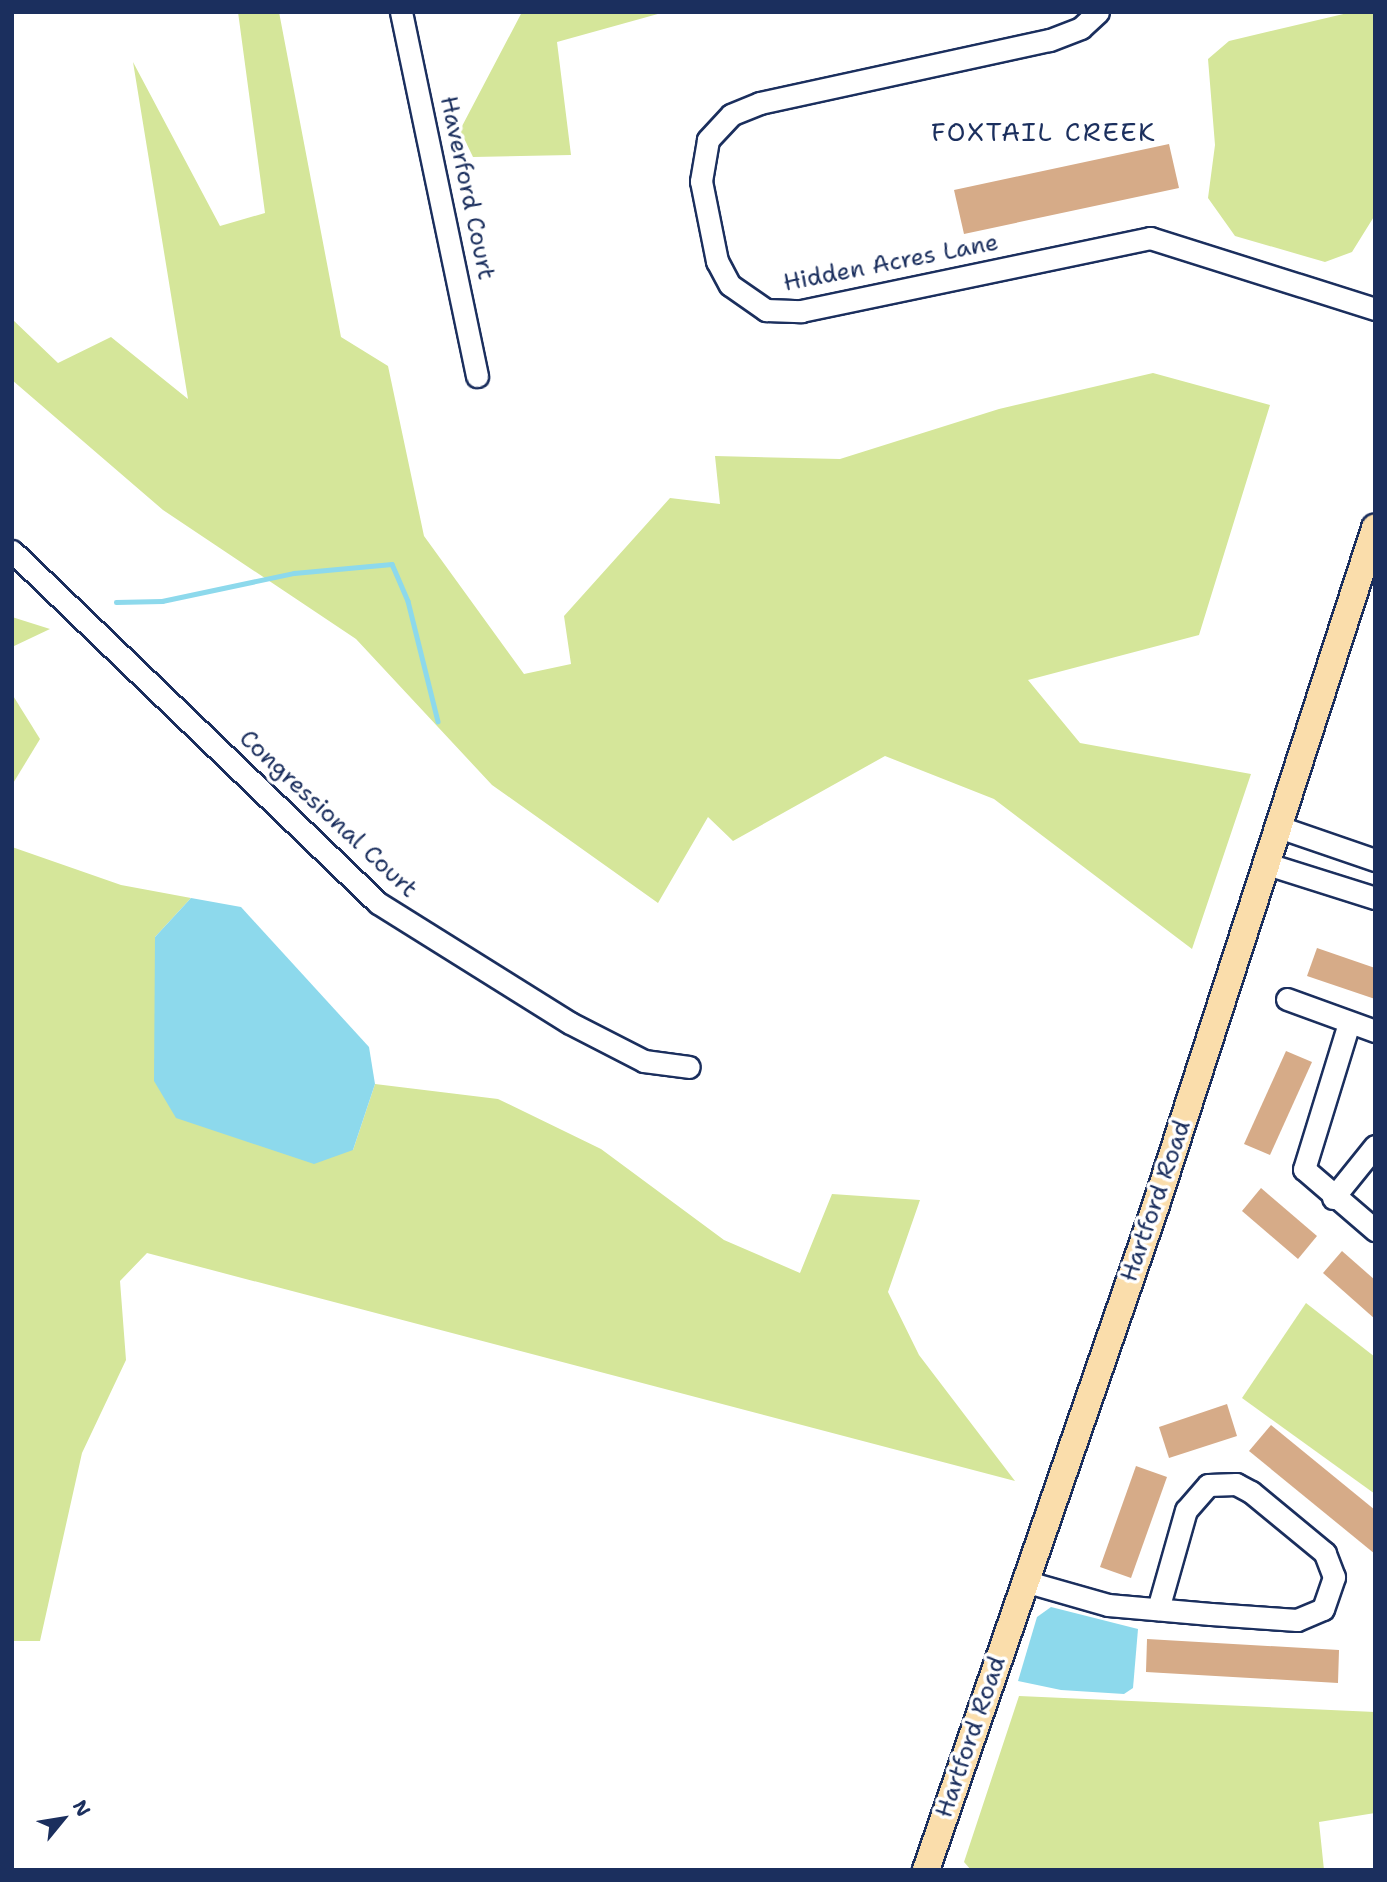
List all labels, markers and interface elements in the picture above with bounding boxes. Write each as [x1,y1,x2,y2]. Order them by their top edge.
street label: Haverford Court [433,94,501,282]
district label: FOXTAIL CREEK [933,116,1155,148]
street label: Hidden Acres Lane [781,228,1001,298]
street label: Congressional Court [233,724,423,904]
street label: Hartford Road [1115,1116,1197,1286]
street label: Hartford Road [930,1652,1012,1822]
north arrow [28,1784,98,1854]
text: N [67,1795,96,1821]

